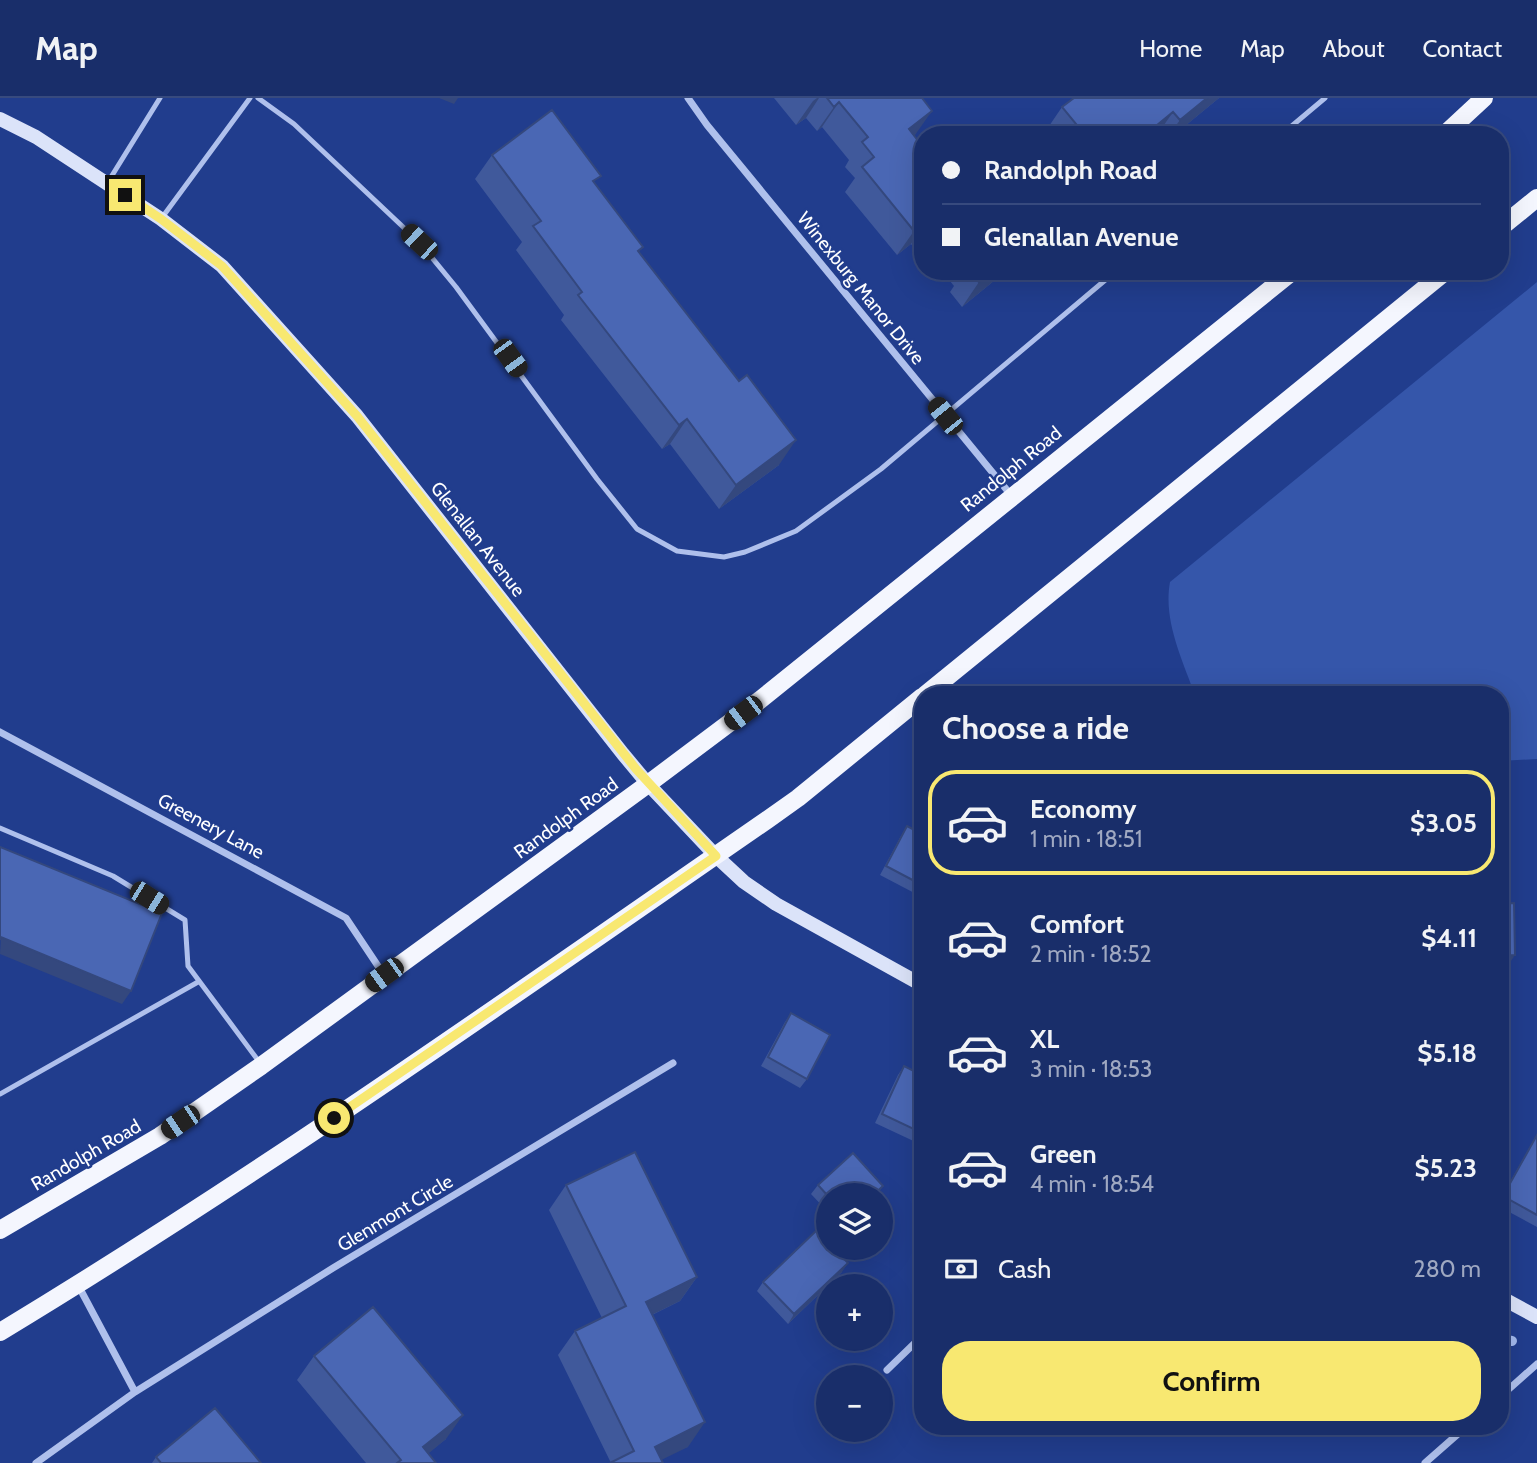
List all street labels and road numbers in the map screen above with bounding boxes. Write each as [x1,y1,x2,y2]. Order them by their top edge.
street label: Winexburg Manor Drive [792,207,930,369]
street label: Randolph Road [956,421,1066,517]
street label: Glenallan Avenue [426,477,530,601]
street label: Randolph Road [510,773,622,863]
street label: Greenery Lane [154,788,268,864]
street label: Randolph Road [27,1114,145,1196]
street label: Glenmont Circle [333,1169,457,1256]

